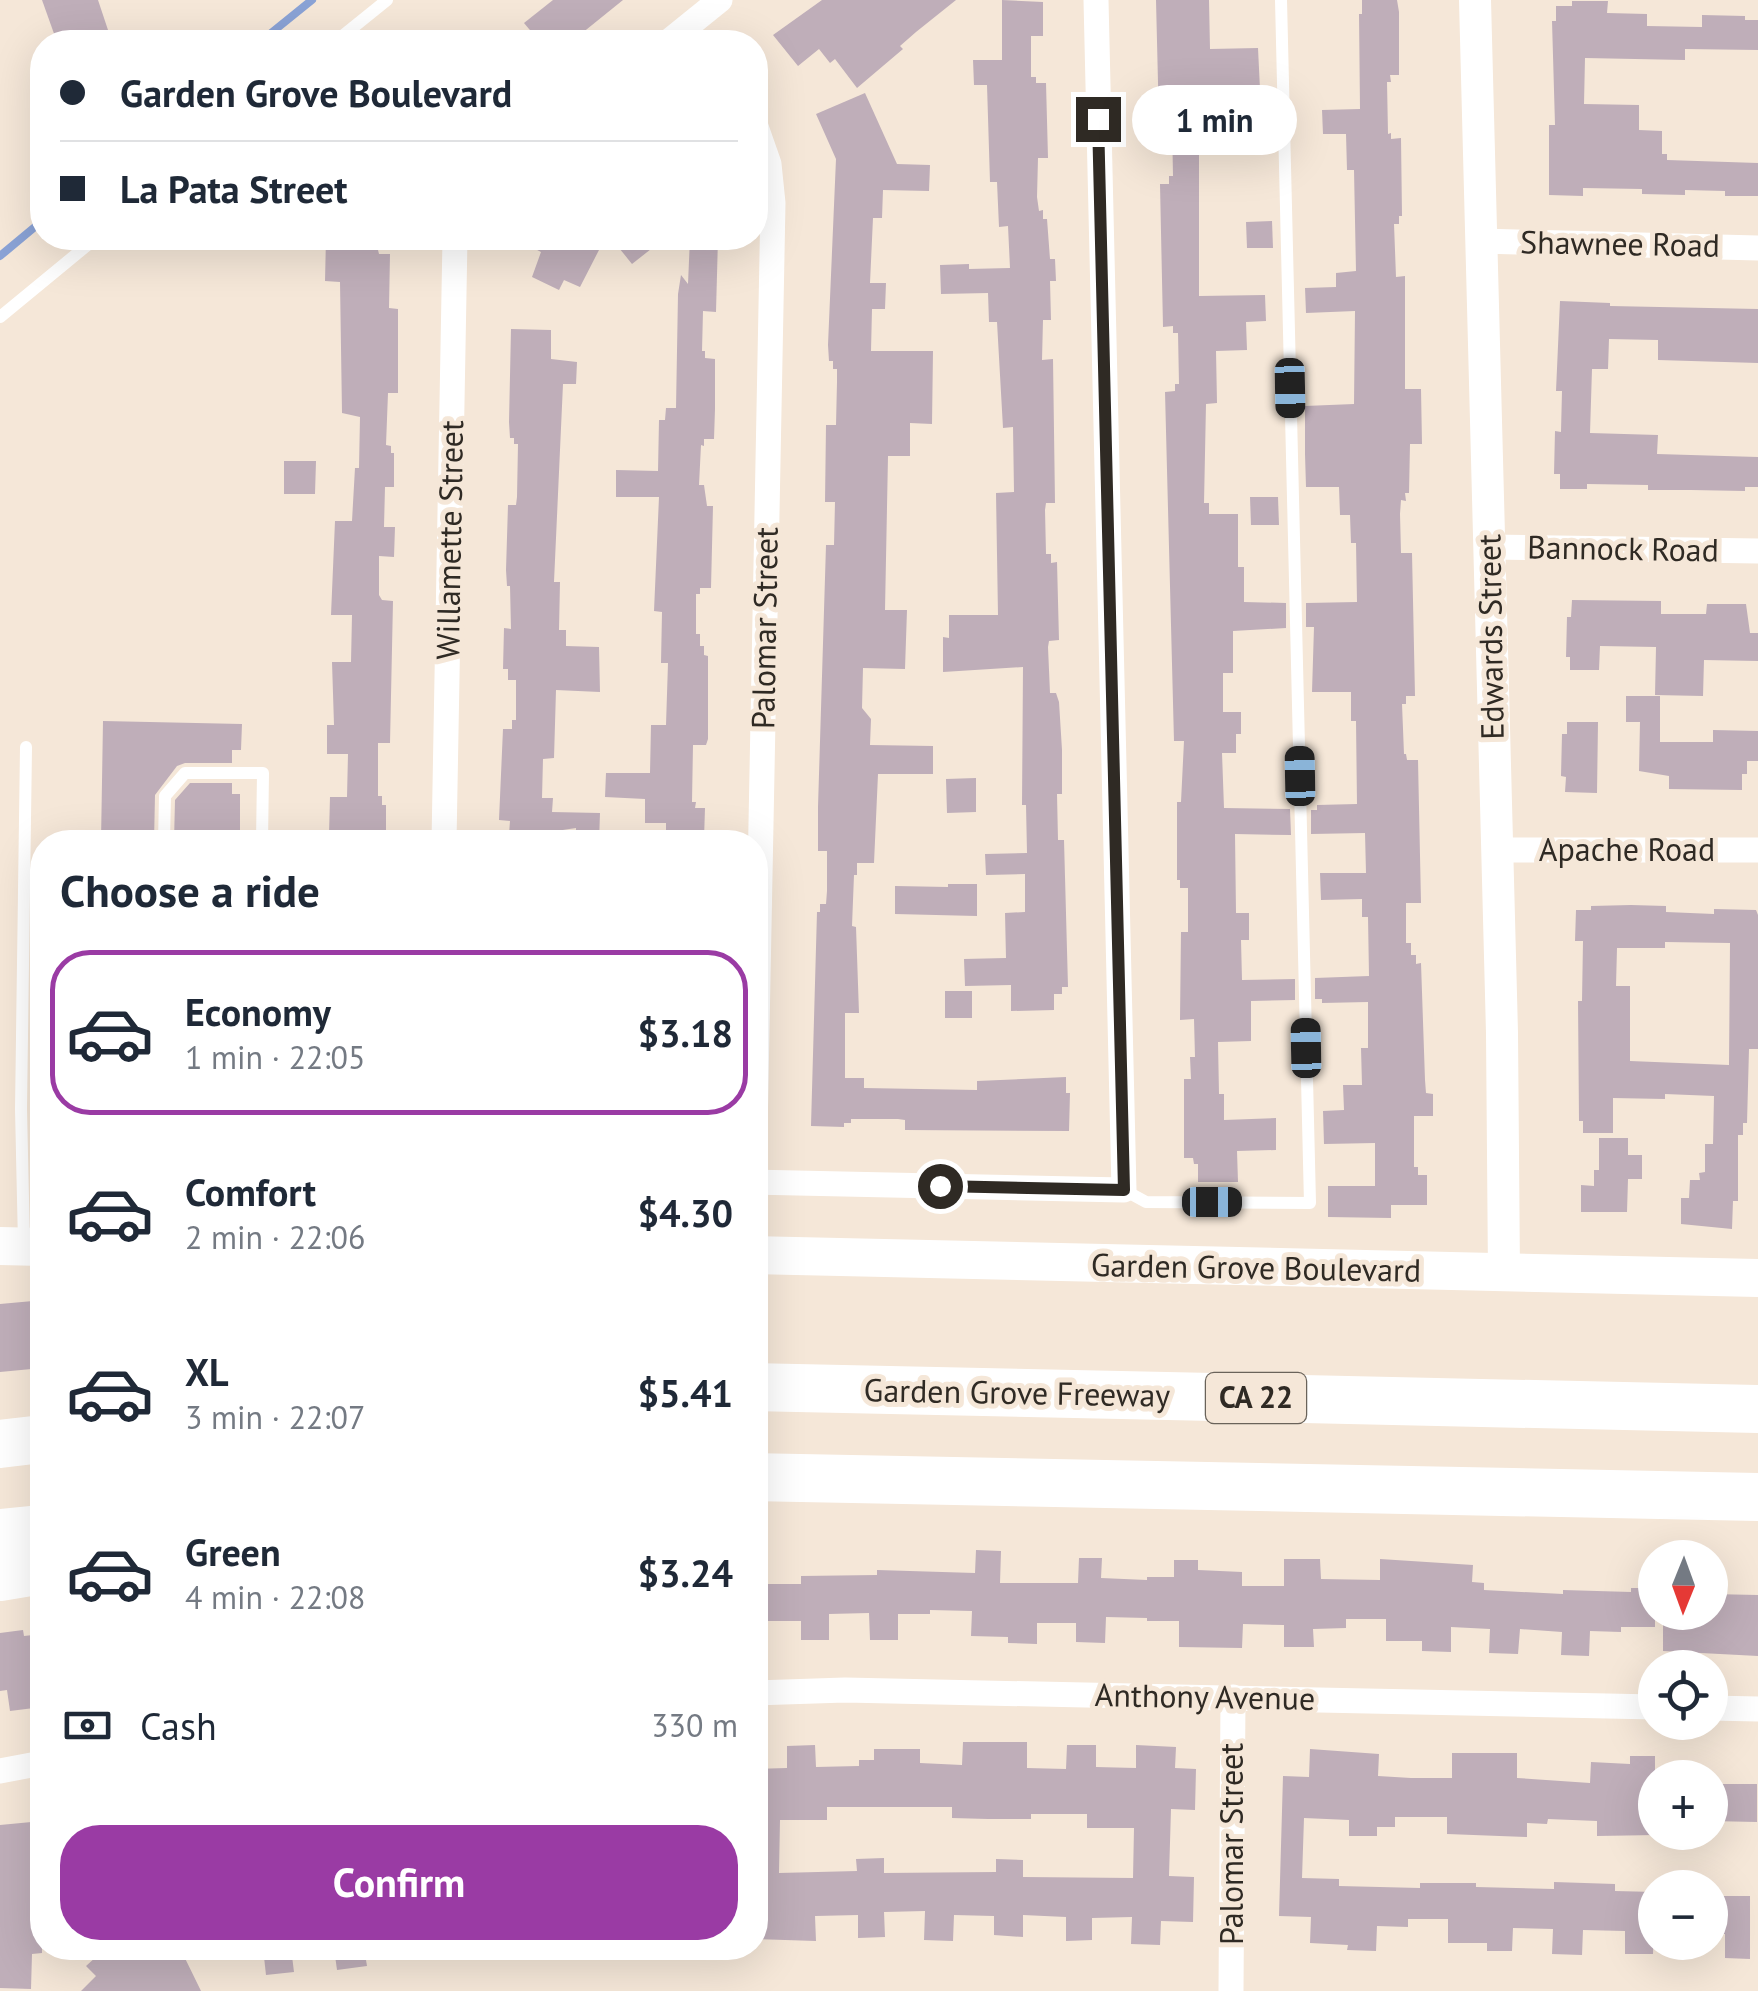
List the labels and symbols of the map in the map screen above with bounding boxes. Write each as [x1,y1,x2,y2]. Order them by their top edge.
callout: 1 min [1133,84,1298,154]
route end [1076,97,1121,142]
street label: Shawnee Road [1520,220,1720,266]
car [1274,358,1306,418]
street label: Willamette Street [426,420,472,660]
street label: Bannock Road [1527,525,1719,571]
street label: Palomar Street [741,526,787,729]
street label: Edwards Street [1467,534,1513,740]
car [1284,746,1316,806]
street label: Apache Road [1539,828,1715,870]
car [1290,1018,1322,1078]
route start [918,1164,963,1209]
car [1182,1187,1242,1217]
street label: Garden Grove Boulevard [1091,1243,1422,1291]
street label: Garden Grove Freeway [863,1368,1171,1416]
road number: CA 22 [1206,1373,1306,1423]
north arrow [1638,1540,1728,1630]
street label: Anthony Avenue [1094,1673,1316,1719]
street label: Palomar Street [1210,1743,1252,1945]

